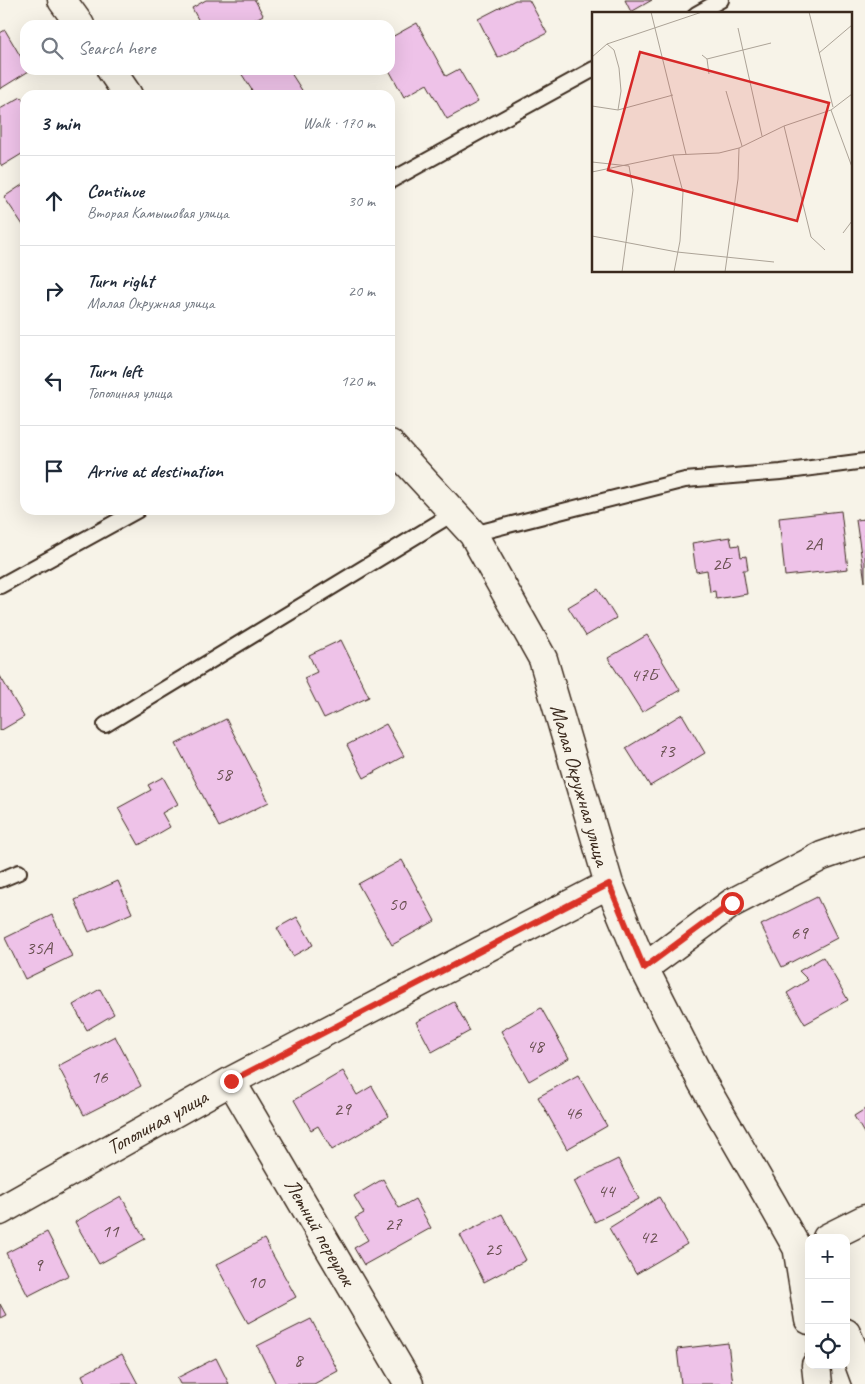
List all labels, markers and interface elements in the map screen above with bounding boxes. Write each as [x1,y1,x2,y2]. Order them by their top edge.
inset map [592,12,852,272]
search box [20,20,395,75]
icon: search [38,34,66,62]
text: Search here [78,36,155,60]
text: 3 min [40,110,80,136]
text: Walk · 170 m [303,113,375,133]
text: Continue [87,179,144,203]
icon: ahead [40,187,68,215]
text: 30 m [348,191,375,211]
text: Вторая Камышовая улица [87,203,229,223]
text: Turn right [87,269,154,293]
icon: right [40,277,68,305]
text: 20 m [348,281,375,301]
text: Малая Окружная улица [87,293,214,313]
text: Turn left [87,359,142,383]
icon: left [40,367,68,395]
text: 120 m [341,371,375,391]
text: Тополиная улица [87,383,172,403]
icon: arrive [40,457,68,485]
text: Arrive at destination [87,459,223,483]
house number: 2А [804,532,824,556]
house number: 2Б [712,552,733,576]
house number: 47Б [631,663,661,687]
street label: Малая Окружная улица [544,701,616,871]
house number: 73 [657,739,676,763]
house number: 58 [214,762,234,786]
house number: 50 [388,892,407,916]
route start [721,892,744,915]
house number: 69 [790,921,809,945]
house number: 35А [26,936,54,960]
house number: 48 [526,1034,546,1058]
house number: 16 [90,1065,109,1089]
route end [220,1070,243,1093]
street label: Тополиная улица [102,1083,213,1160]
house number: 29 [333,1097,352,1121]
house number: 46 [564,1101,583,1125]
street label: Летний переулок [279,1174,362,1292]
house number: 44 [597,1179,617,1203]
house number: 27 [384,1212,403,1236]
house number: 11 [101,1219,120,1243]
house number: 42 [639,1225,658,1249]
map controls [805,1234,850,1369]
button: + [805,1234,850,1279]
house number: 25 [484,1237,503,1261]
house number: 9 [34,1253,44,1277]
house number: 10 [247,1270,266,1294]
button: − [805,1279,850,1324]
button: locate [805,1324,850,1369]
house number: 8 [294,1348,305,1372]

